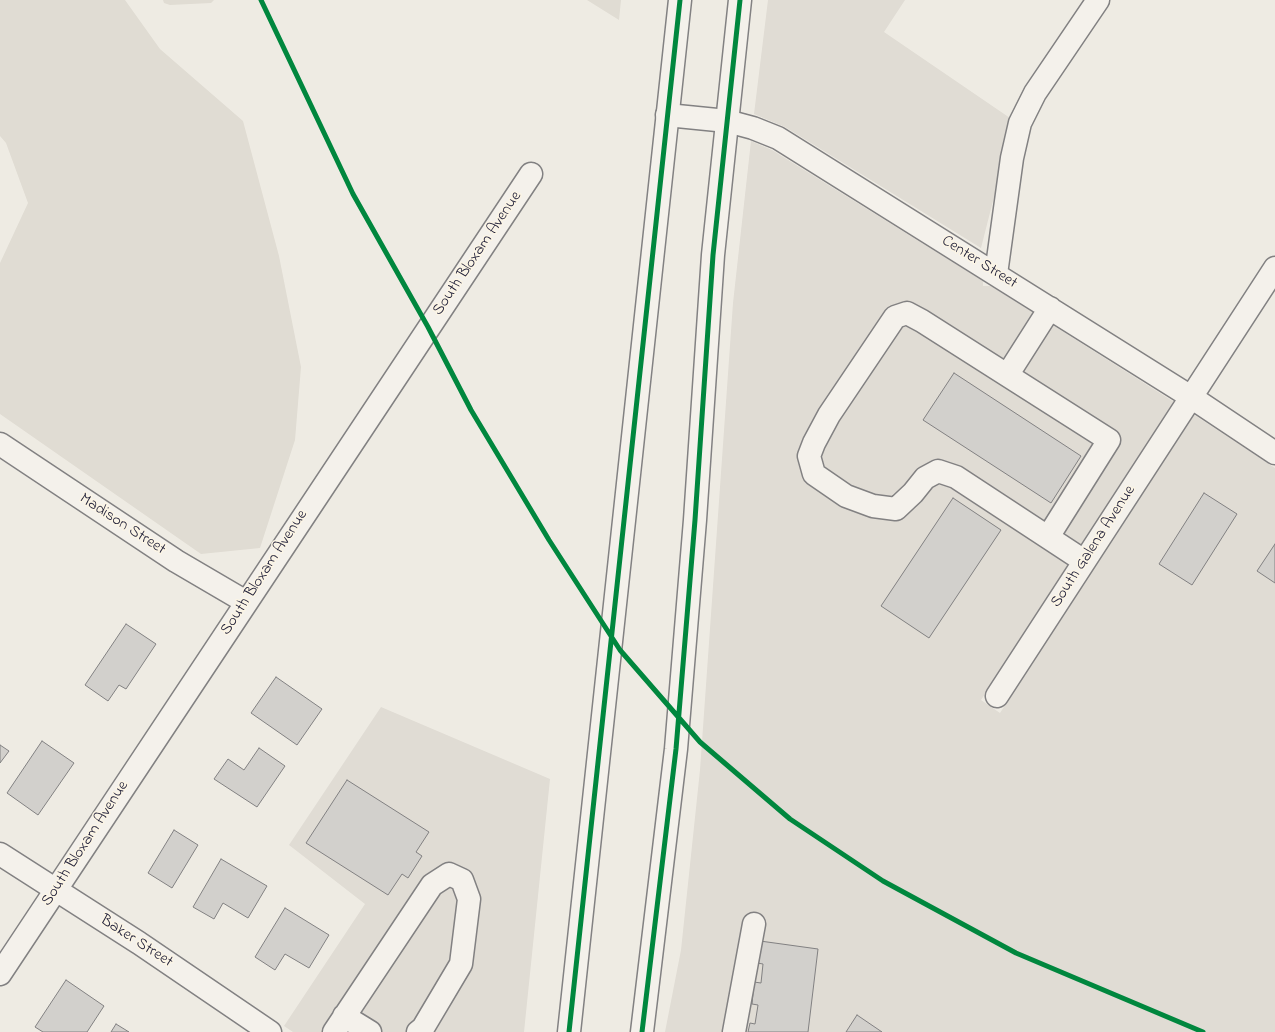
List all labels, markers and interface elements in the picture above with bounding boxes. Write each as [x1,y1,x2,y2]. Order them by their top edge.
street label: South Bloxam Avenue [429,188,527,320]
street label: Center Street [938,232,1020,294]
street label: South Galena Avenue [1047,482,1141,612]
street label: Madison Street [75,490,169,560]
street label: South Bloxam Avenue [217,507,313,639]
street label: South Bloxam Avenue [38,778,134,910]
street label: Baker Street [96,911,176,973]

